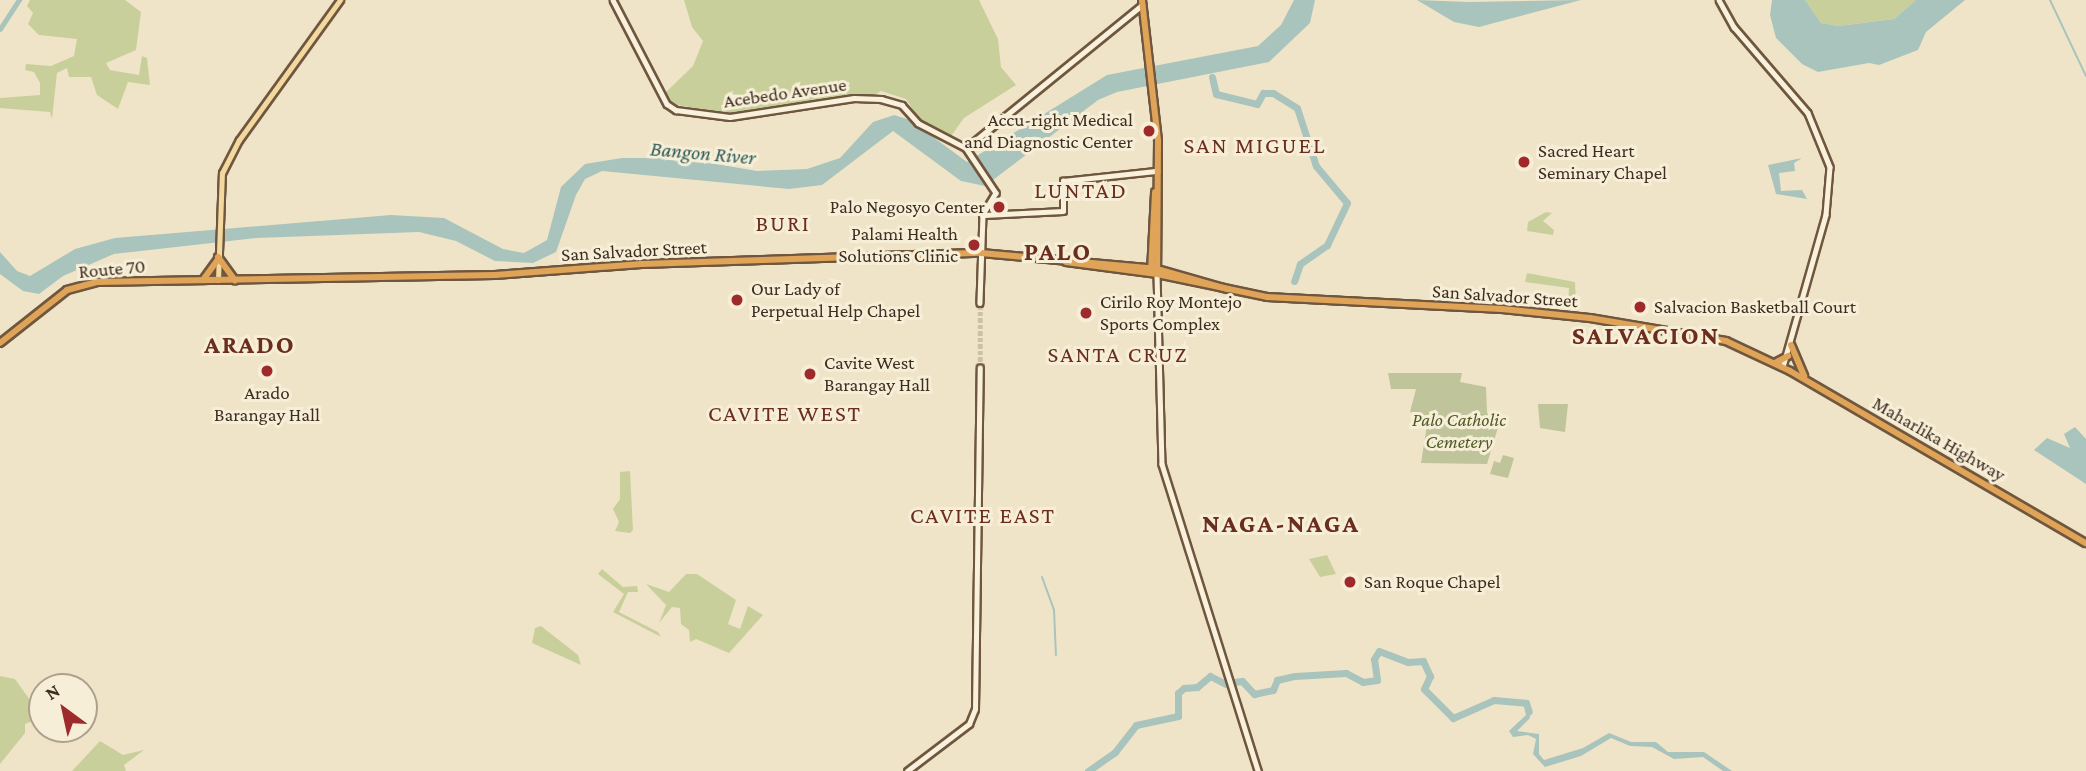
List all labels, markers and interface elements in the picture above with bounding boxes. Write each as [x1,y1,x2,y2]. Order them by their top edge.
street label: Acebedo Avenue [722,73,848,113]
place label: Accu-right Medical and Diagnostic Center [964,109,1133,153]
marker: Accu-right Medical and Diagnostic Center [1139,121,1159,141]
district label: SAN MIGUEL [1185,131,1325,159]
water label: Bangon River [649,136,757,170]
place label: Sacred Heart Seminary Chapel [1538,140,1667,184]
marker: Sacred Heart Seminary Chapel [1516,154,1532,170]
district label: LUNTAD [1035,176,1127,204]
place label: Palo Negosyo Center [830,196,985,218]
marker: Palo Negosyo Center [991,199,1007,215]
district label: BURI [756,209,810,237]
place label: Palami Health Solutions Clinic [838,223,958,267]
marker: Palami Health Solutions Clinic [964,235,984,255]
street label: San Salvador Street [561,236,707,266]
district label: PALO [1024,236,1092,268]
street label: Route 70 [78,255,146,283]
place label: Our Lady of Perpetual Help Chapel [751,278,920,322]
street label: San Salvador Street [1431,280,1579,312]
place label: Cirilo Roy Montejo Sports Complex [1100,291,1242,335]
marker: Our Lady of Perpetual Help Chapel [729,292,745,308]
place label: Salvacion Basketball Court [1654,296,1856,318]
marker: Salvacion Basketball Court [1632,299,1648,315]
marker: Cirilo Roy Montejo Sports Complex [1078,305,1094,321]
district label: SALVACION [1573,320,1719,352]
district label: ARADO [205,329,295,361]
district label: SANTA CRUZ [1049,340,1187,368]
place label: Cavite West Barangay Hall [824,352,930,396]
marker: Arado Barangay Hall [259,363,275,379]
marker: Cavite West Barangay Hall [802,366,818,382]
place label: Arado Barangay Hall [214,382,320,426]
street label: Maharlika Highway [1869,392,2009,486]
district label: CAVITE WEST [709,399,861,427]
park label: Palo Catholic Cemetery [1412,409,1506,453]
district label: CAVITE EAST [911,501,1055,529]
district label: NAGA-NAGA [1203,508,1359,540]
place label: San Roque Chapel [1364,571,1500,593]
marker: San Roque Chapel [1342,574,1358,590]
north arrow [28,673,98,743]
text: N [41,679,64,704]

